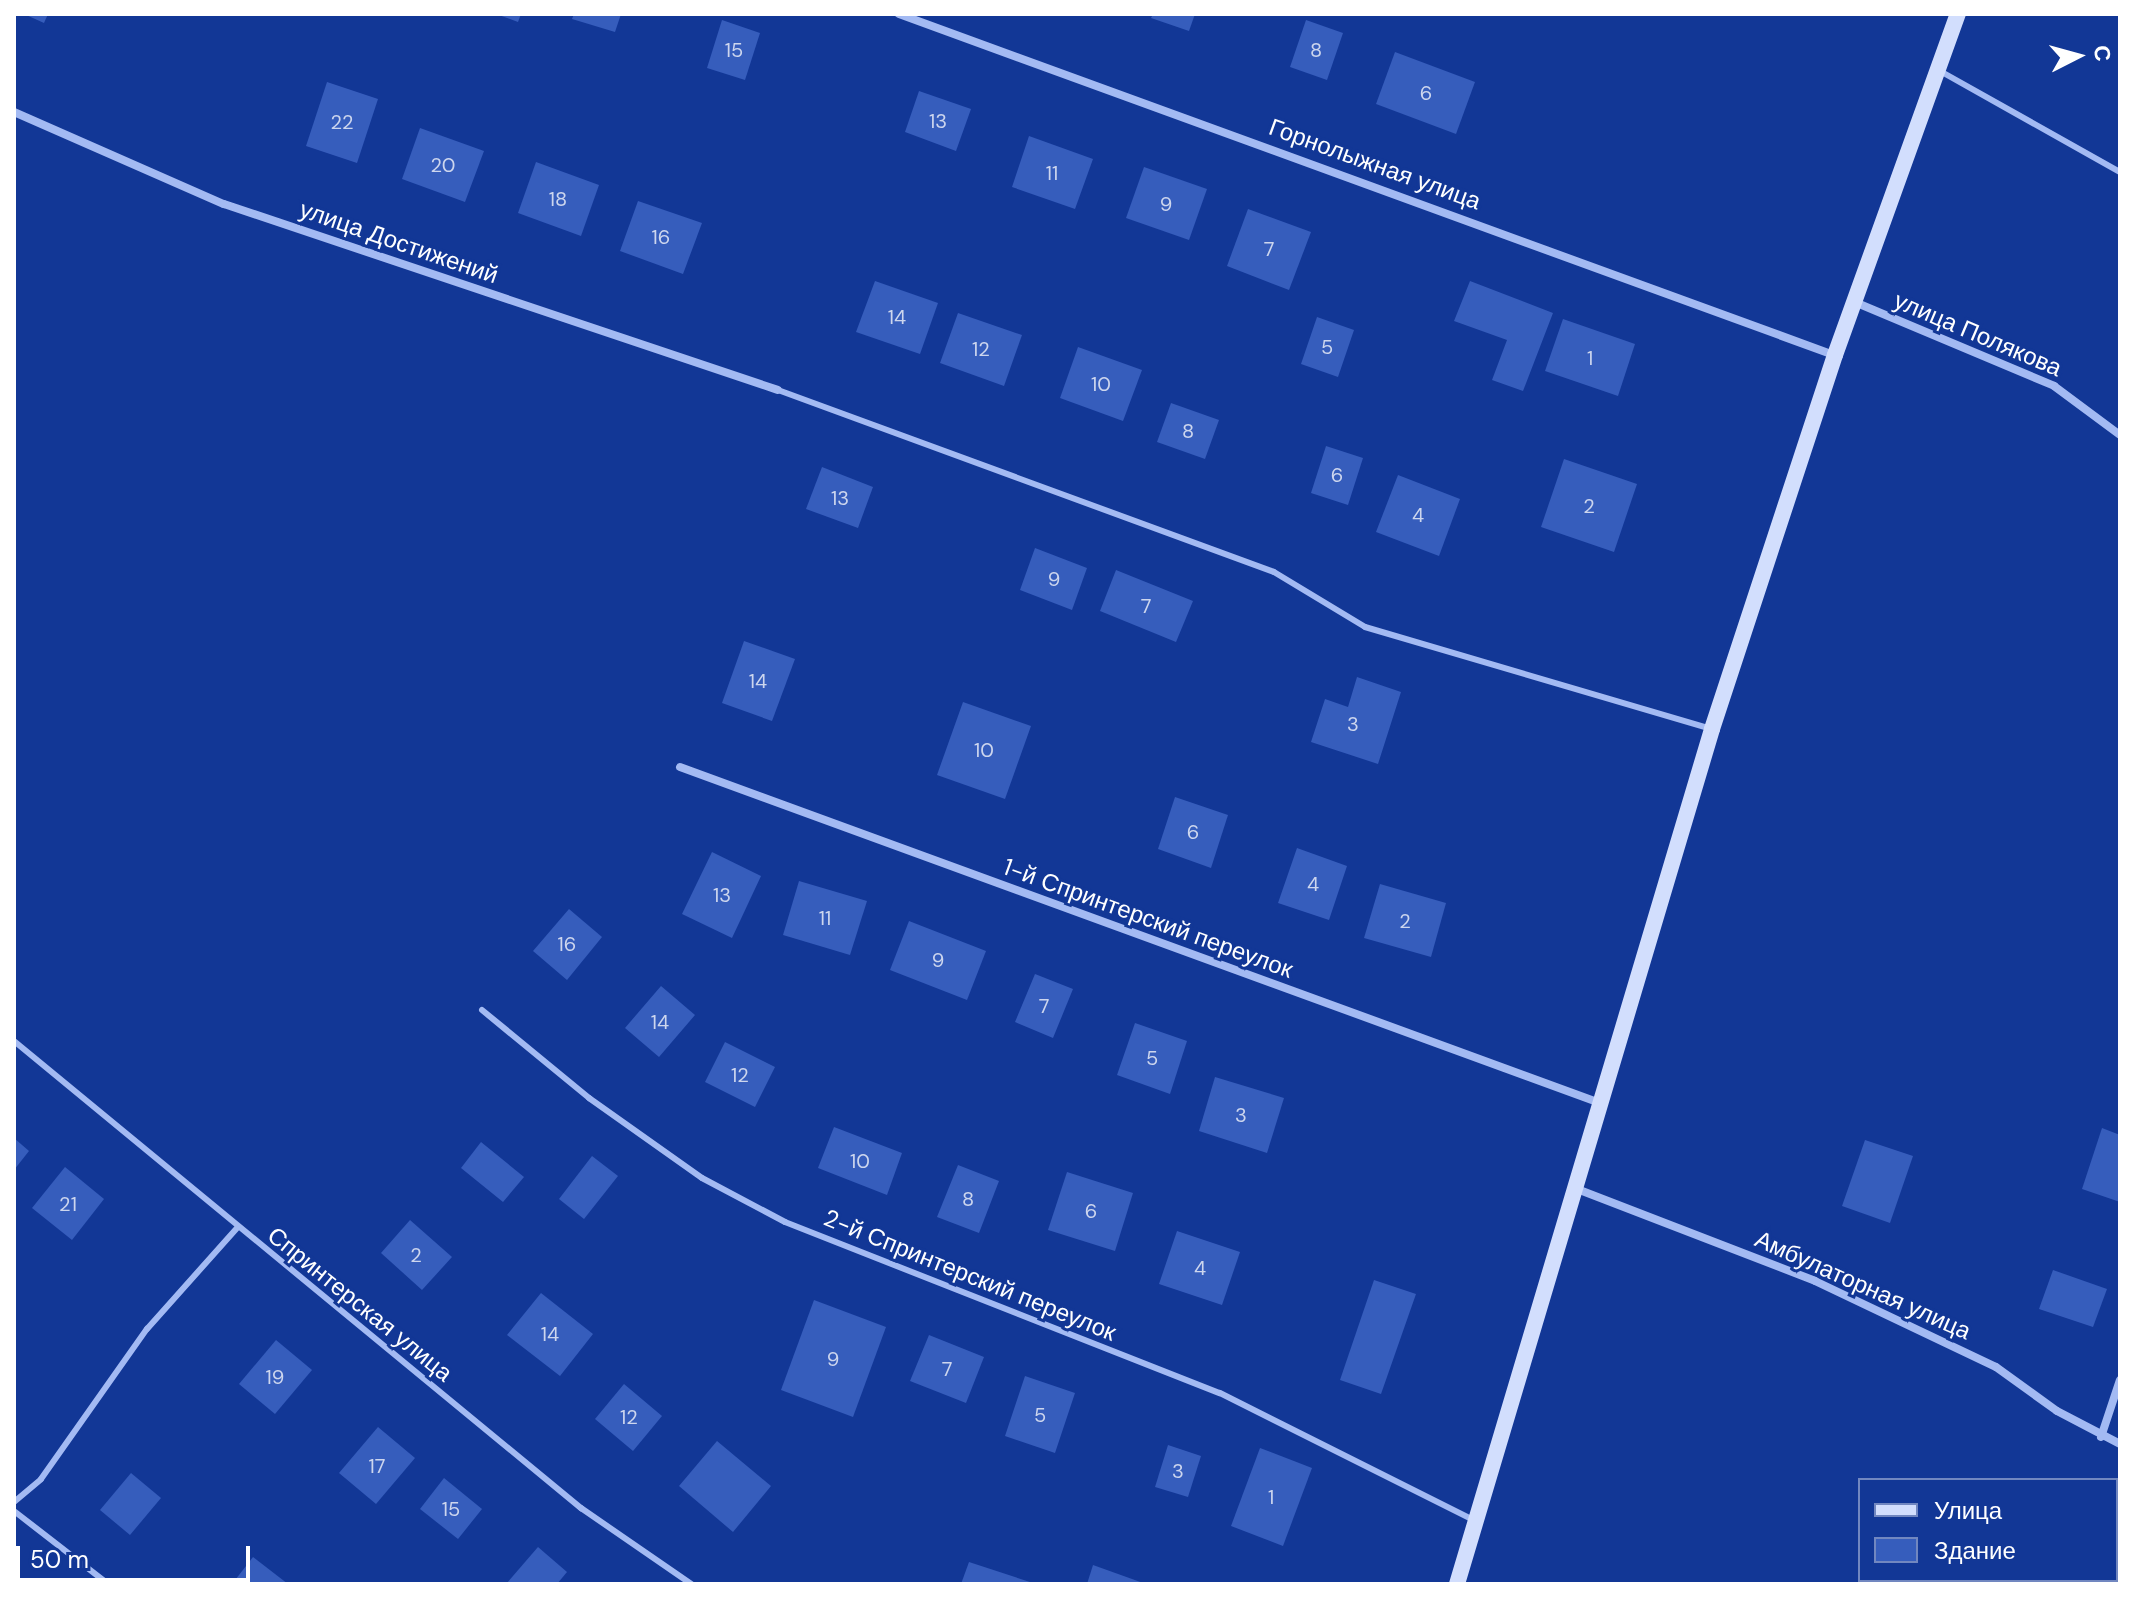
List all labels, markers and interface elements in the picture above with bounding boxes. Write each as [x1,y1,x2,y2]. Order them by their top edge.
north arrow [2038,16,2118,96]
house number: 15 [725,38,743,62]
house number: 8 [1310,38,1322,62]
text: С [2087,44,2118,63]
house number: 6 [1420,81,1432,105]
house number: 13 [929,109,947,133]
house number: 22 [330,110,354,134]
street label: Горнолыжная улица [1265,112,1485,216]
house number: 20 [431,153,455,177]
house number: 11 [1046,161,1058,185]
house number: 18 [549,187,567,211]
house number: 9 [1160,192,1172,216]
street label: улица Достижений [296,195,502,289]
house number: 16 [652,225,670,249]
house number: 7 [1264,237,1274,261]
street label: улица Полякова [1890,286,2066,382]
house number: 14 [888,305,906,329]
house number: 5 [1321,335,1333,359]
house number: 12 [972,337,990,361]
house number: 1 [1587,346,1593,370]
house number: 10 [1091,372,1111,396]
house number: 8 [1182,419,1194,443]
house number: 6 [1331,463,1343,487]
house number: 13 [831,486,849,510]
house number: 2 [1583,494,1595,518]
house number: 4 [1412,503,1424,527]
house number: 9 [1048,567,1060,591]
house number: 7 [1141,594,1151,618]
house number: 14 [749,669,767,693]
house number: 3 [1347,712,1359,736]
house number: 10 [974,738,994,762]
house number: 6 [1187,820,1199,844]
street label: 1-й Спринтерский переулок [999,852,1297,984]
house number: 4 [1307,872,1319,896]
house number: 13 [713,883,731,907]
house number: 11 [819,906,831,930]
house number: 2 [1399,909,1411,933]
house number: 16 [558,932,576,956]
house number: 9 [932,948,944,972]
house number: 7 [1039,994,1049,1018]
house number: 14 [651,1010,669,1034]
house number: 5 [1146,1046,1158,1070]
house number: 12 [731,1063,749,1087]
house number: 3 [1235,1103,1247,1127]
house number: 10 [850,1149,870,1173]
house number: 8 [962,1187,974,1211]
house number: 21 [59,1192,77,1216]
house number: 6 [1085,1199,1097,1223]
street label: 2-й Спринтерский переулок [820,1203,1120,1347]
street label: Спринтерская улица [262,1221,458,1387]
street label: Амбулаторная улица [1751,1224,1975,1346]
house number: 2 [410,1243,422,1267]
house number: 4 [1194,1256,1206,1280]
house number: 14 [541,1322,559,1346]
house number: 9 [827,1347,839,1371]
house number: 7 [942,1357,952,1381]
house number: 19 [266,1365,284,1389]
house number: 5 [1034,1403,1046,1427]
house number: 12 [620,1405,638,1429]
house number: 17 [369,1454,385,1478]
house number: 3 [1172,1459,1184,1483]
legend [1858,1478,2118,1582]
house number: 1 [1268,1485,1274,1509]
text: Улица [1934,1495,2002,1526]
house number: 15 [442,1497,460,1521]
scale bar [20,1530,254,1580]
text: Здание [1934,1535,2016,1566]
text: 50 m [30,1544,89,1575]

